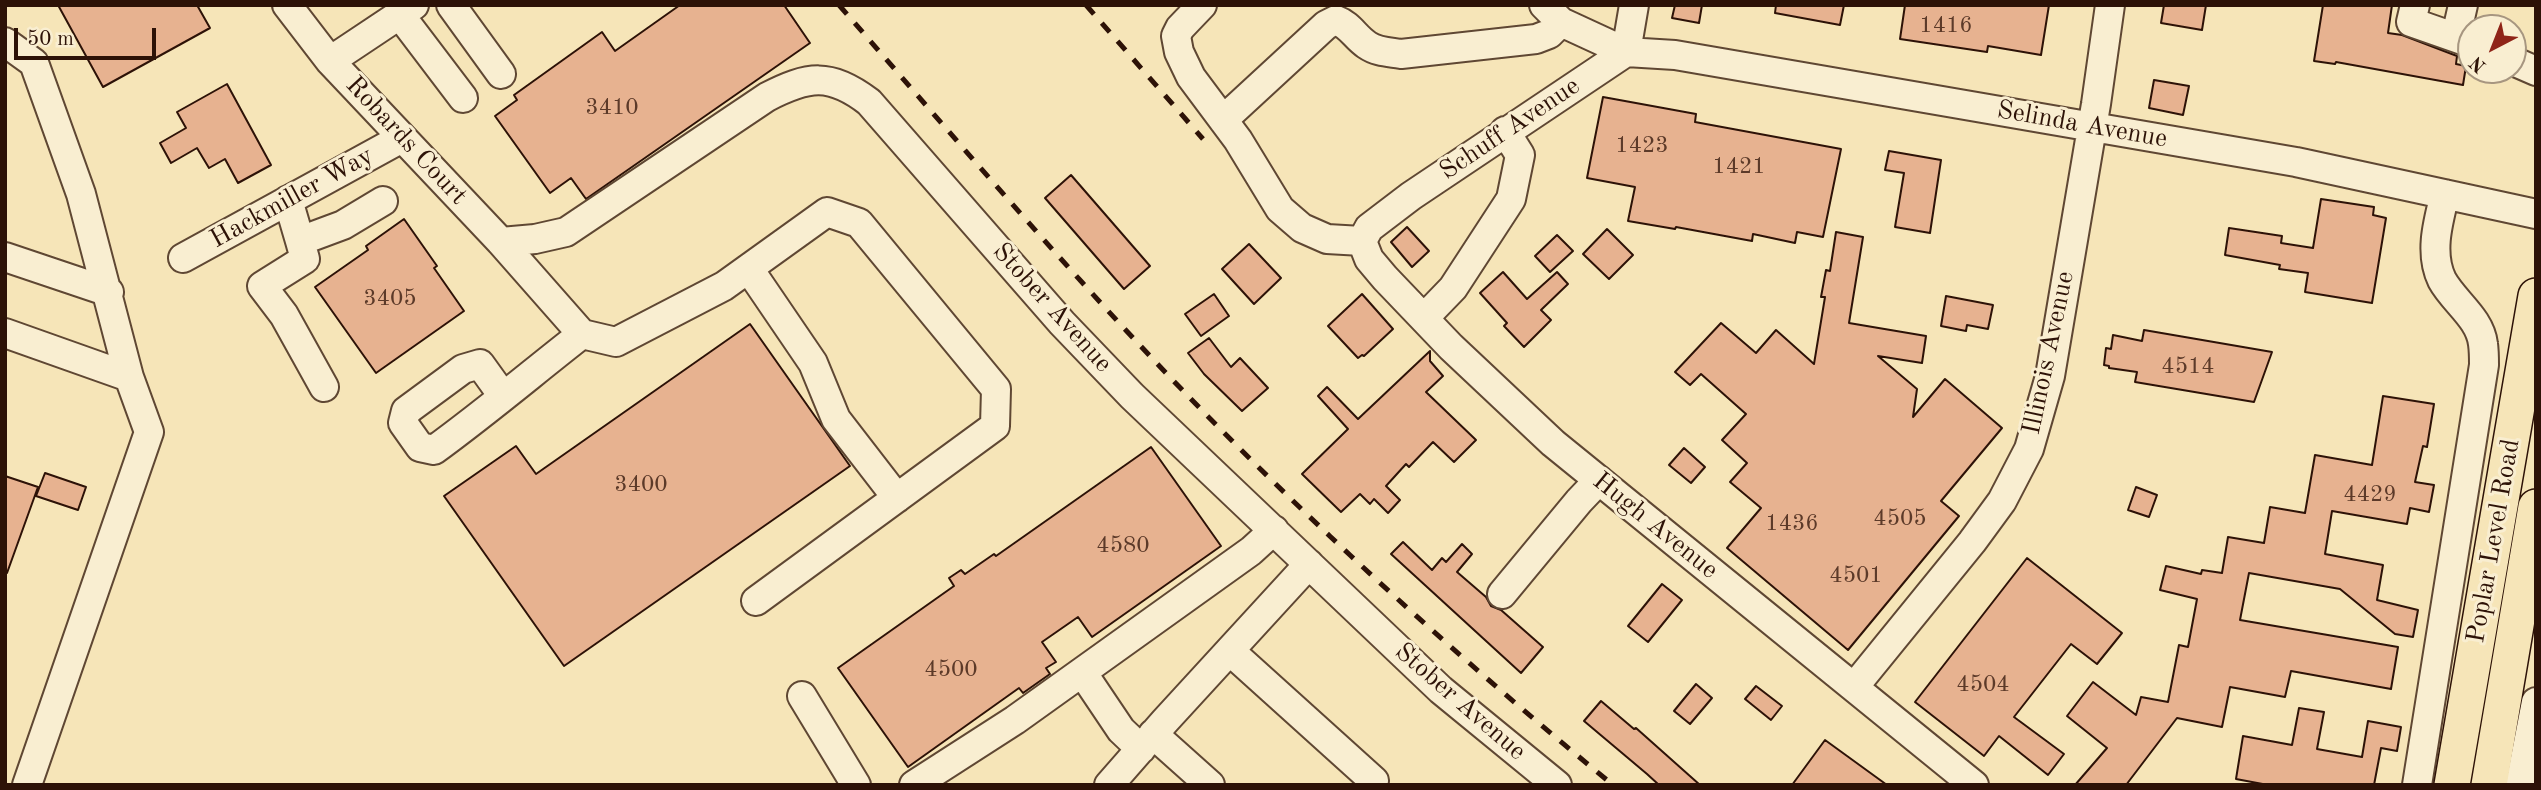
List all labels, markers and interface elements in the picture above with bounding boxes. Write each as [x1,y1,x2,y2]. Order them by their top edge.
house number: 1416 [1919,12,1973,40]
scale bar [18,14,159,58]
north arrow [2457,14,2527,84]
text: 50 m [27,29,74,50]
text: N [2467,52,2491,75]
street label: Robards Court [339,70,473,212]
street label: Schuff Avenue [1434,71,1586,187]
house number: 3410 [585,94,639,122]
street label: Selinda Avenue [1994,95,2170,155]
house number: 1423 [1615,132,1669,160]
street label: Hackmiller Way [205,140,379,256]
house number: 1421 [1712,153,1766,181]
street label: Stober Avenue [986,237,1118,379]
street label: Illinois Avenue [2016,268,2082,438]
house number: 3405 [363,285,417,313]
house number: 4514 [2161,353,2215,381]
street label: Poplar Level Road [2461,437,2527,645]
street label: Hugh Avenue [1586,466,1724,586]
house number: 3400 [614,471,668,499]
house number: 4429 [2343,481,2397,509]
house number: 4505 [1873,505,1927,533]
house number: 1436 [1765,510,1819,538]
house number: 4580 [1096,532,1150,560]
house number: 4501 [1829,562,1883,590]
street label: Stober Avenue [1388,636,1532,768]
house number: 4500 [924,656,978,684]
house number: 4504 [1956,671,2010,699]

